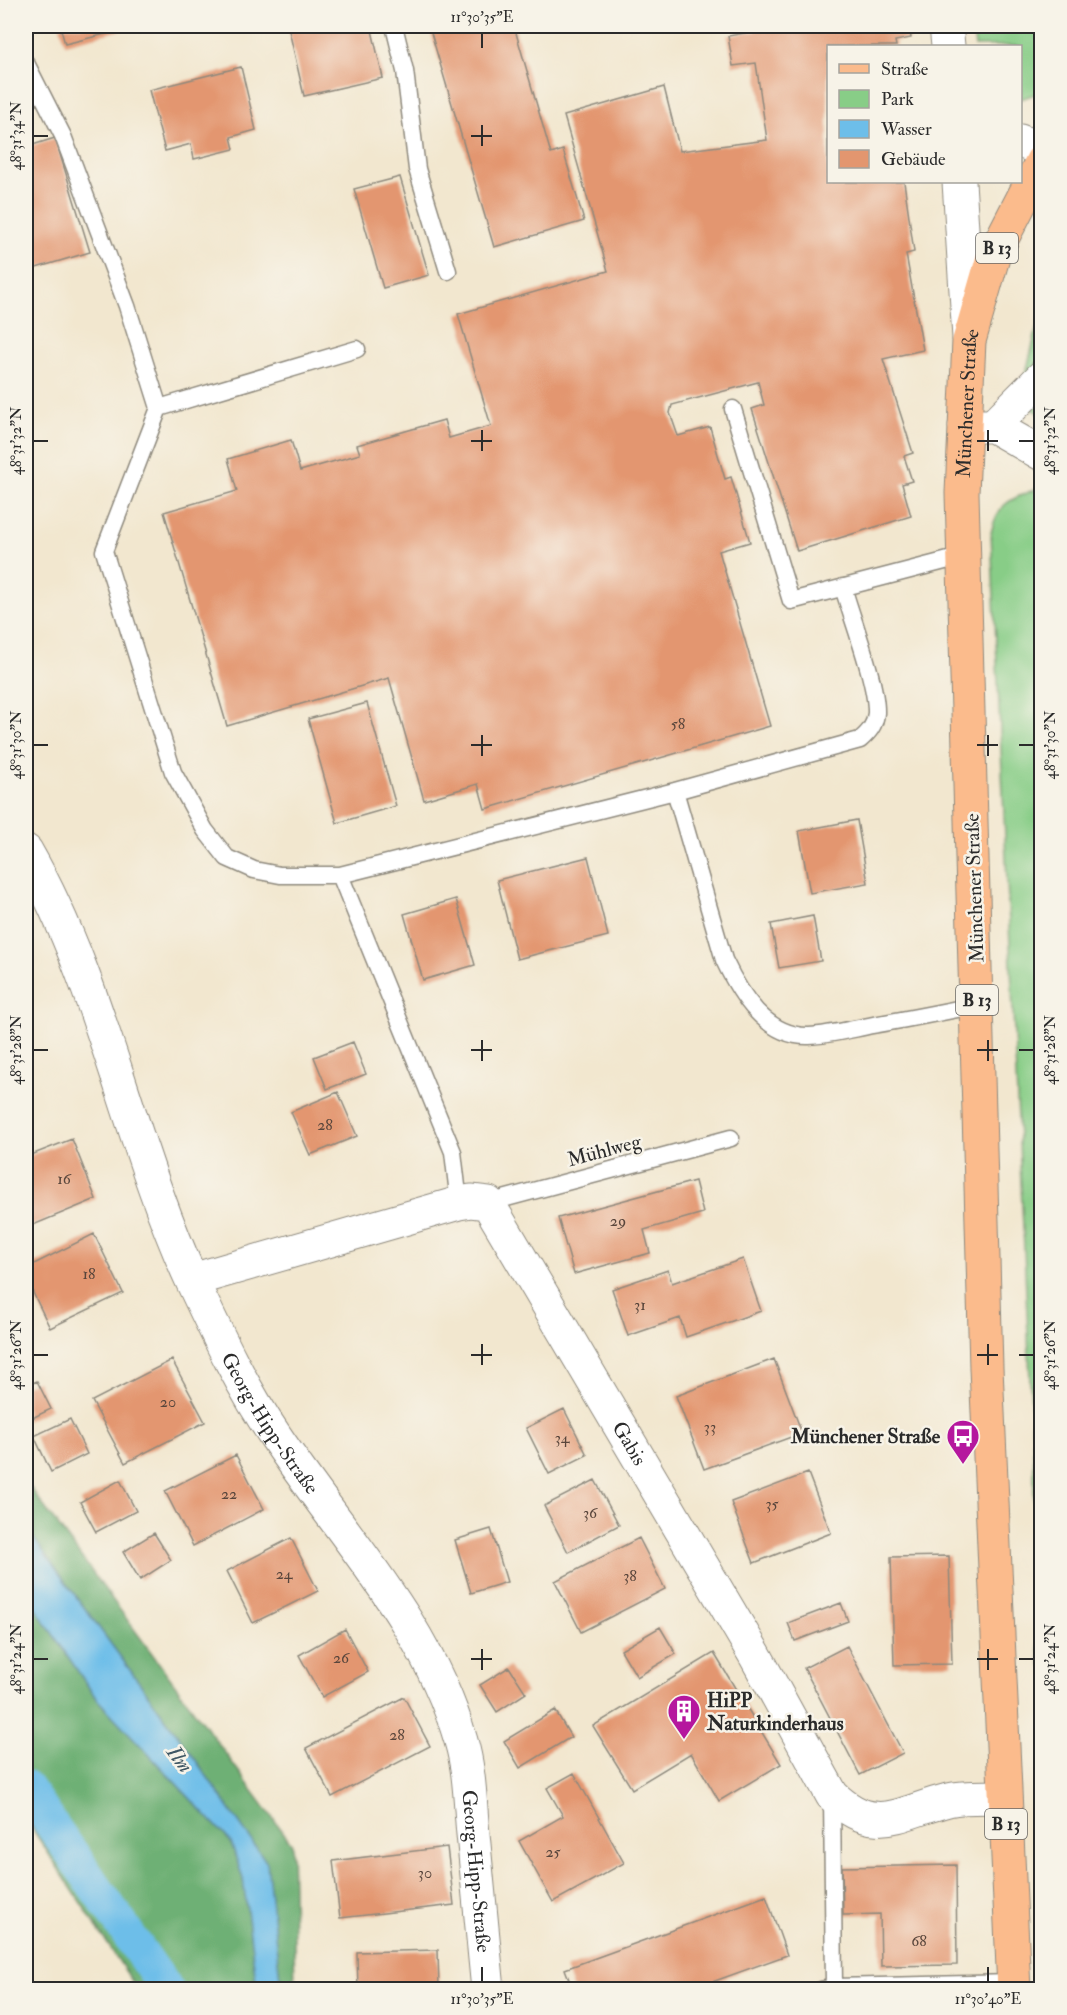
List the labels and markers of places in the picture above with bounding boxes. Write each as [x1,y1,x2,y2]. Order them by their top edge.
bus stop icon: Münchener Straße [945,1418,981,1465]
place label: Münchener Straße [790,1424,941,1449]
place label: HiPP Naturkinderhaus [706,1688,844,1736]
building icon: HiPP Naturkinderhaus [666,1693,702,1740]

